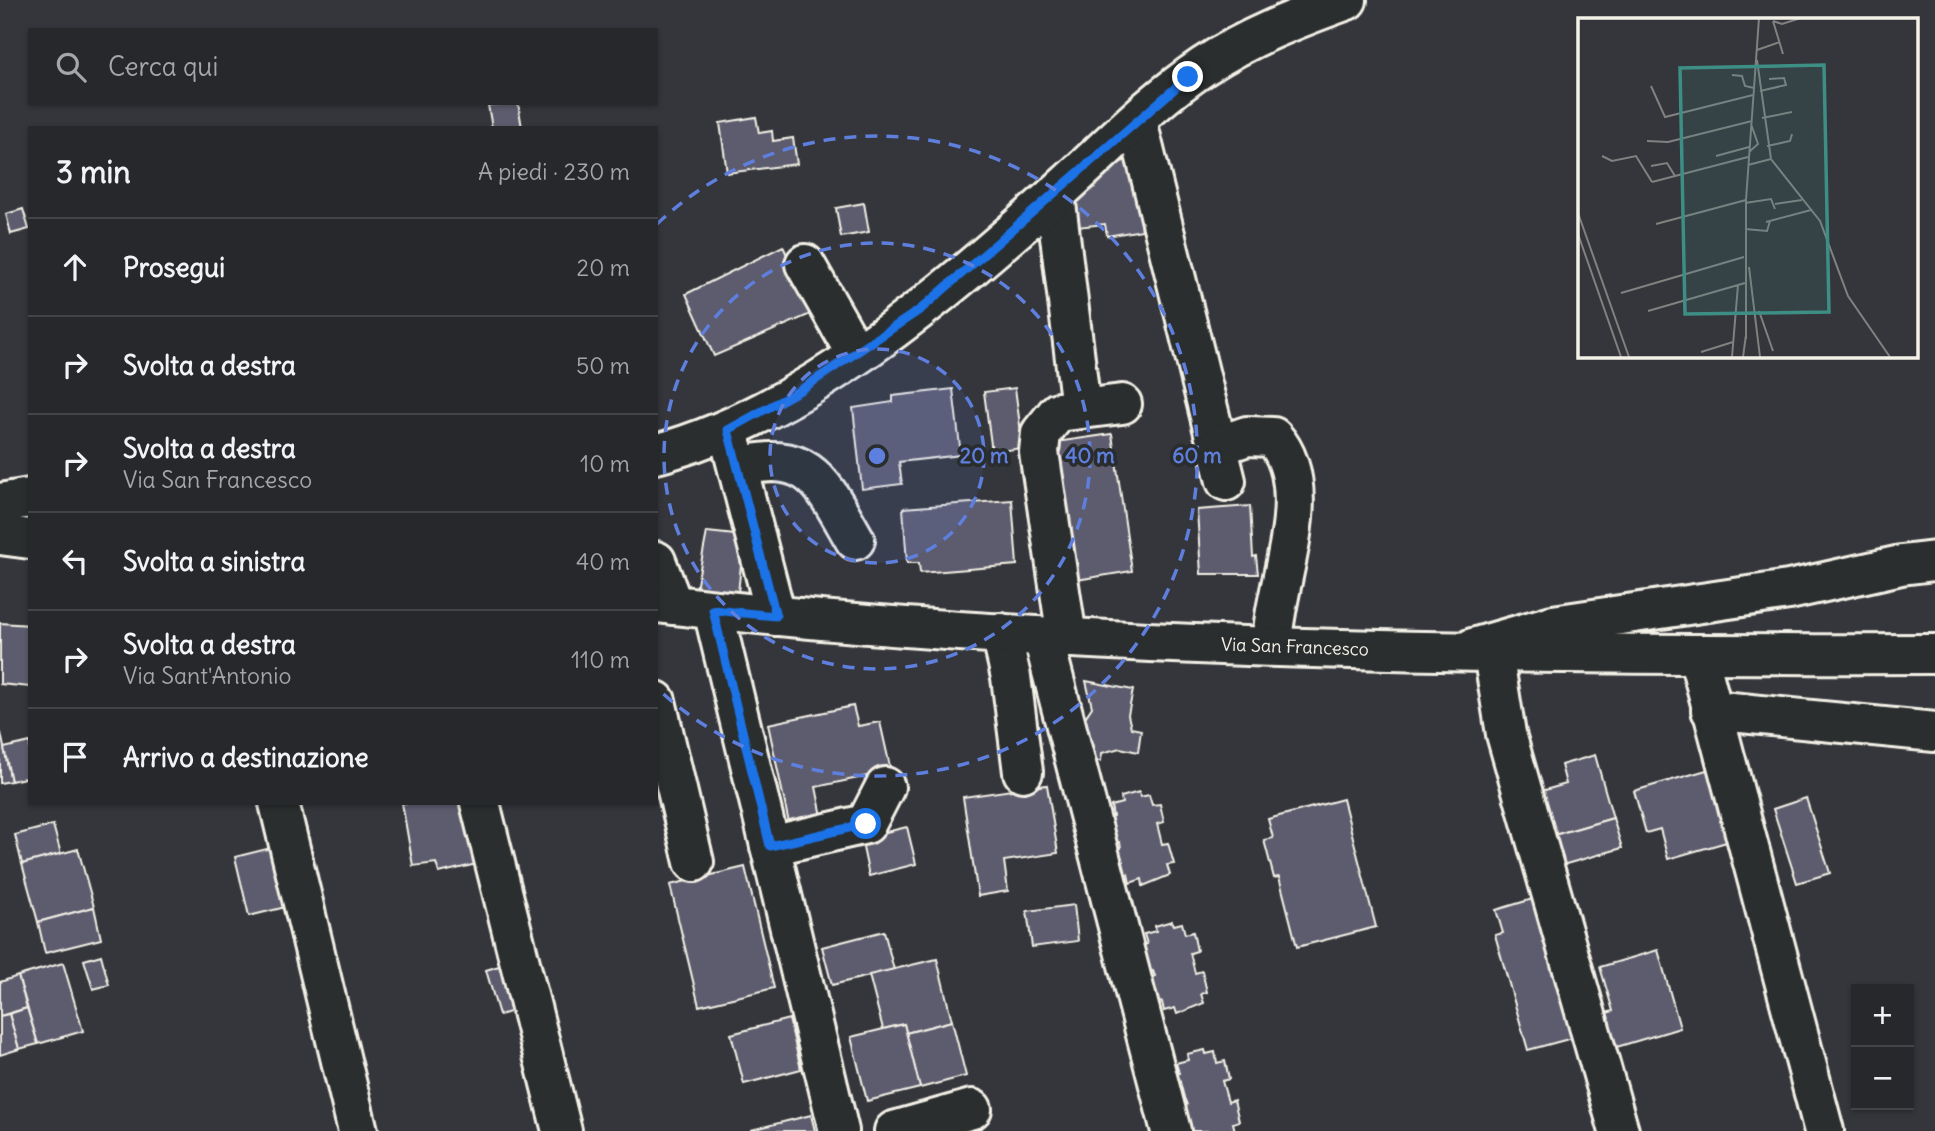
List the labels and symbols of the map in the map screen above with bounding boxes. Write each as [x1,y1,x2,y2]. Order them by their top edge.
inset map [1578,18,1918,357]
route end [1172,61,1203,92]
text: 20 m [960,442,1009,469]
text: 40 m [1065,442,1115,469]
text: 60 m [1172,442,1222,469]
centre of rings [865,444,889,468]
street label: Via San Francesco [1221,632,1369,661]
route start [850,808,881,839]

